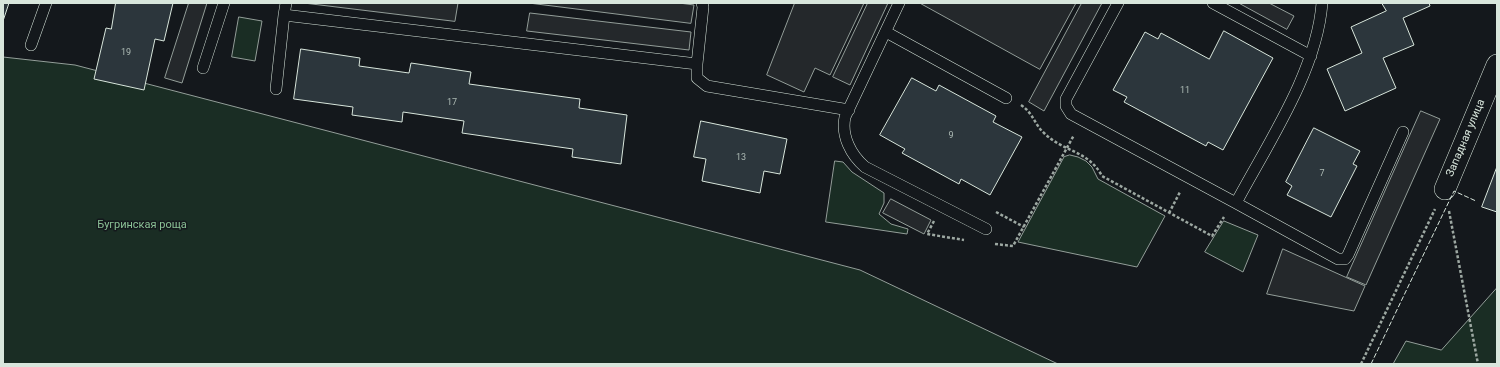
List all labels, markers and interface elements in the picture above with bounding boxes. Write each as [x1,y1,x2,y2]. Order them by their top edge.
house number: 19 [121,48,131,58]
house number: 11 [1180,86,1190,96]
street label: Западная улица [1444,97,1488,179]
house number: 17 [447,98,457,108]
house number: 9 [948,131,954,141]
house number: 13 [736,153,746,163]
house number: 7 [1319,169,1325,179]
park label: Бугринская роща [97,218,187,232]

